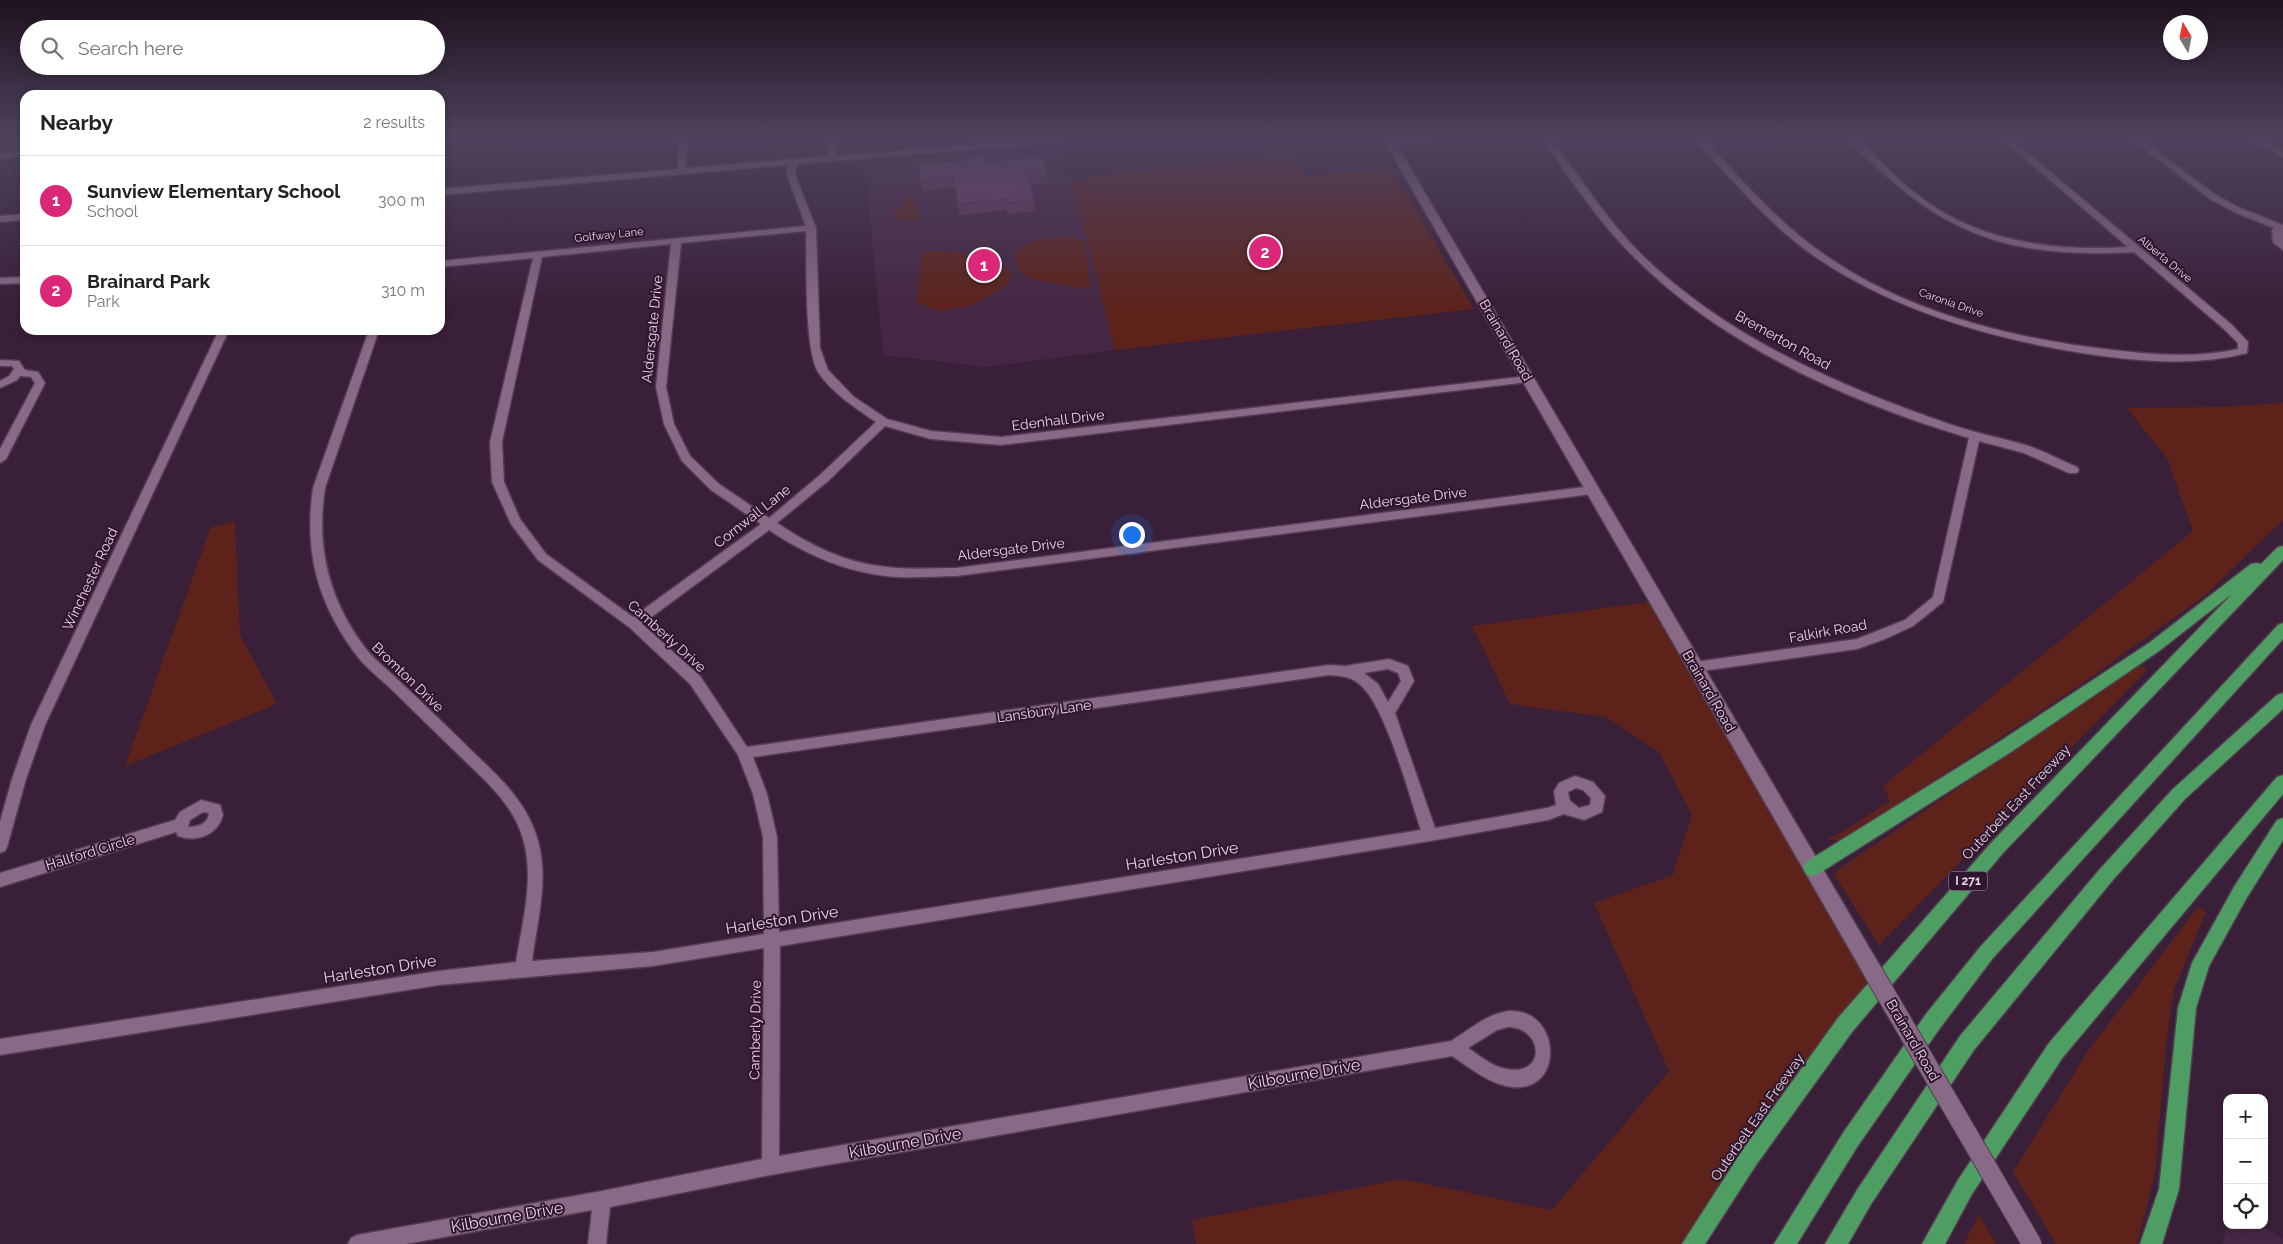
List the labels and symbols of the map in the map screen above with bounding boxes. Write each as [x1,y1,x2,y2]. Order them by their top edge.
north arrow [2163,15,2208,60]
street label: Golfway Lane [574,225,645,245]
pin: 2 [1249,233,1281,271]
street label: Alberta Drive [2135,233,2195,286]
pin: 1 [968,246,1000,284]
street label: Aldersgate Drive [638,275,666,383]
street label: Caronia Drive [1917,286,1986,320]
street label: Brainard Road [1476,296,1536,384]
street label: Bremerton Road [1733,307,1833,373]
street label: Edenhall Drive [1011,406,1105,434]
street label: Cornwall Lane [711,481,793,551]
street label: Aldersgate Drive [1358,483,1468,513]
your location [1119,522,1145,548]
street label: Winchester Road [59,525,121,633]
street label: Aldersgate Drive [956,534,1066,564]
street label: Camberly Drive [625,597,709,675]
street label: Falkirk Road [1788,616,1868,646]
street label: Bromton Drive [369,639,447,715]
street label: Brainard Road [1679,647,1739,735]
street label: Lansbury Lane [996,696,1092,726]
street label: Outerbelt East Freeway [1959,741,2074,863]
street label: Hallford Circle [44,831,136,873]
street label: Harleston Drive [1124,838,1240,874]
road number: I 271 [1949,871,1987,890]
street label: Harleston Drive [724,902,840,938]
street label: Harleston Drive [322,951,438,987]
street label: Camberly Drive [746,980,764,1080]
street label: Brainard Road [1883,996,1943,1084]
street label: Outerbelt East Freeway [1707,1050,1807,1184]
street label: Kilbourne Drive [1246,1055,1362,1093]
street label: Kilbourne Drive [847,1124,963,1162]
street label: Kilbourne Drive [449,1198,565,1236]

